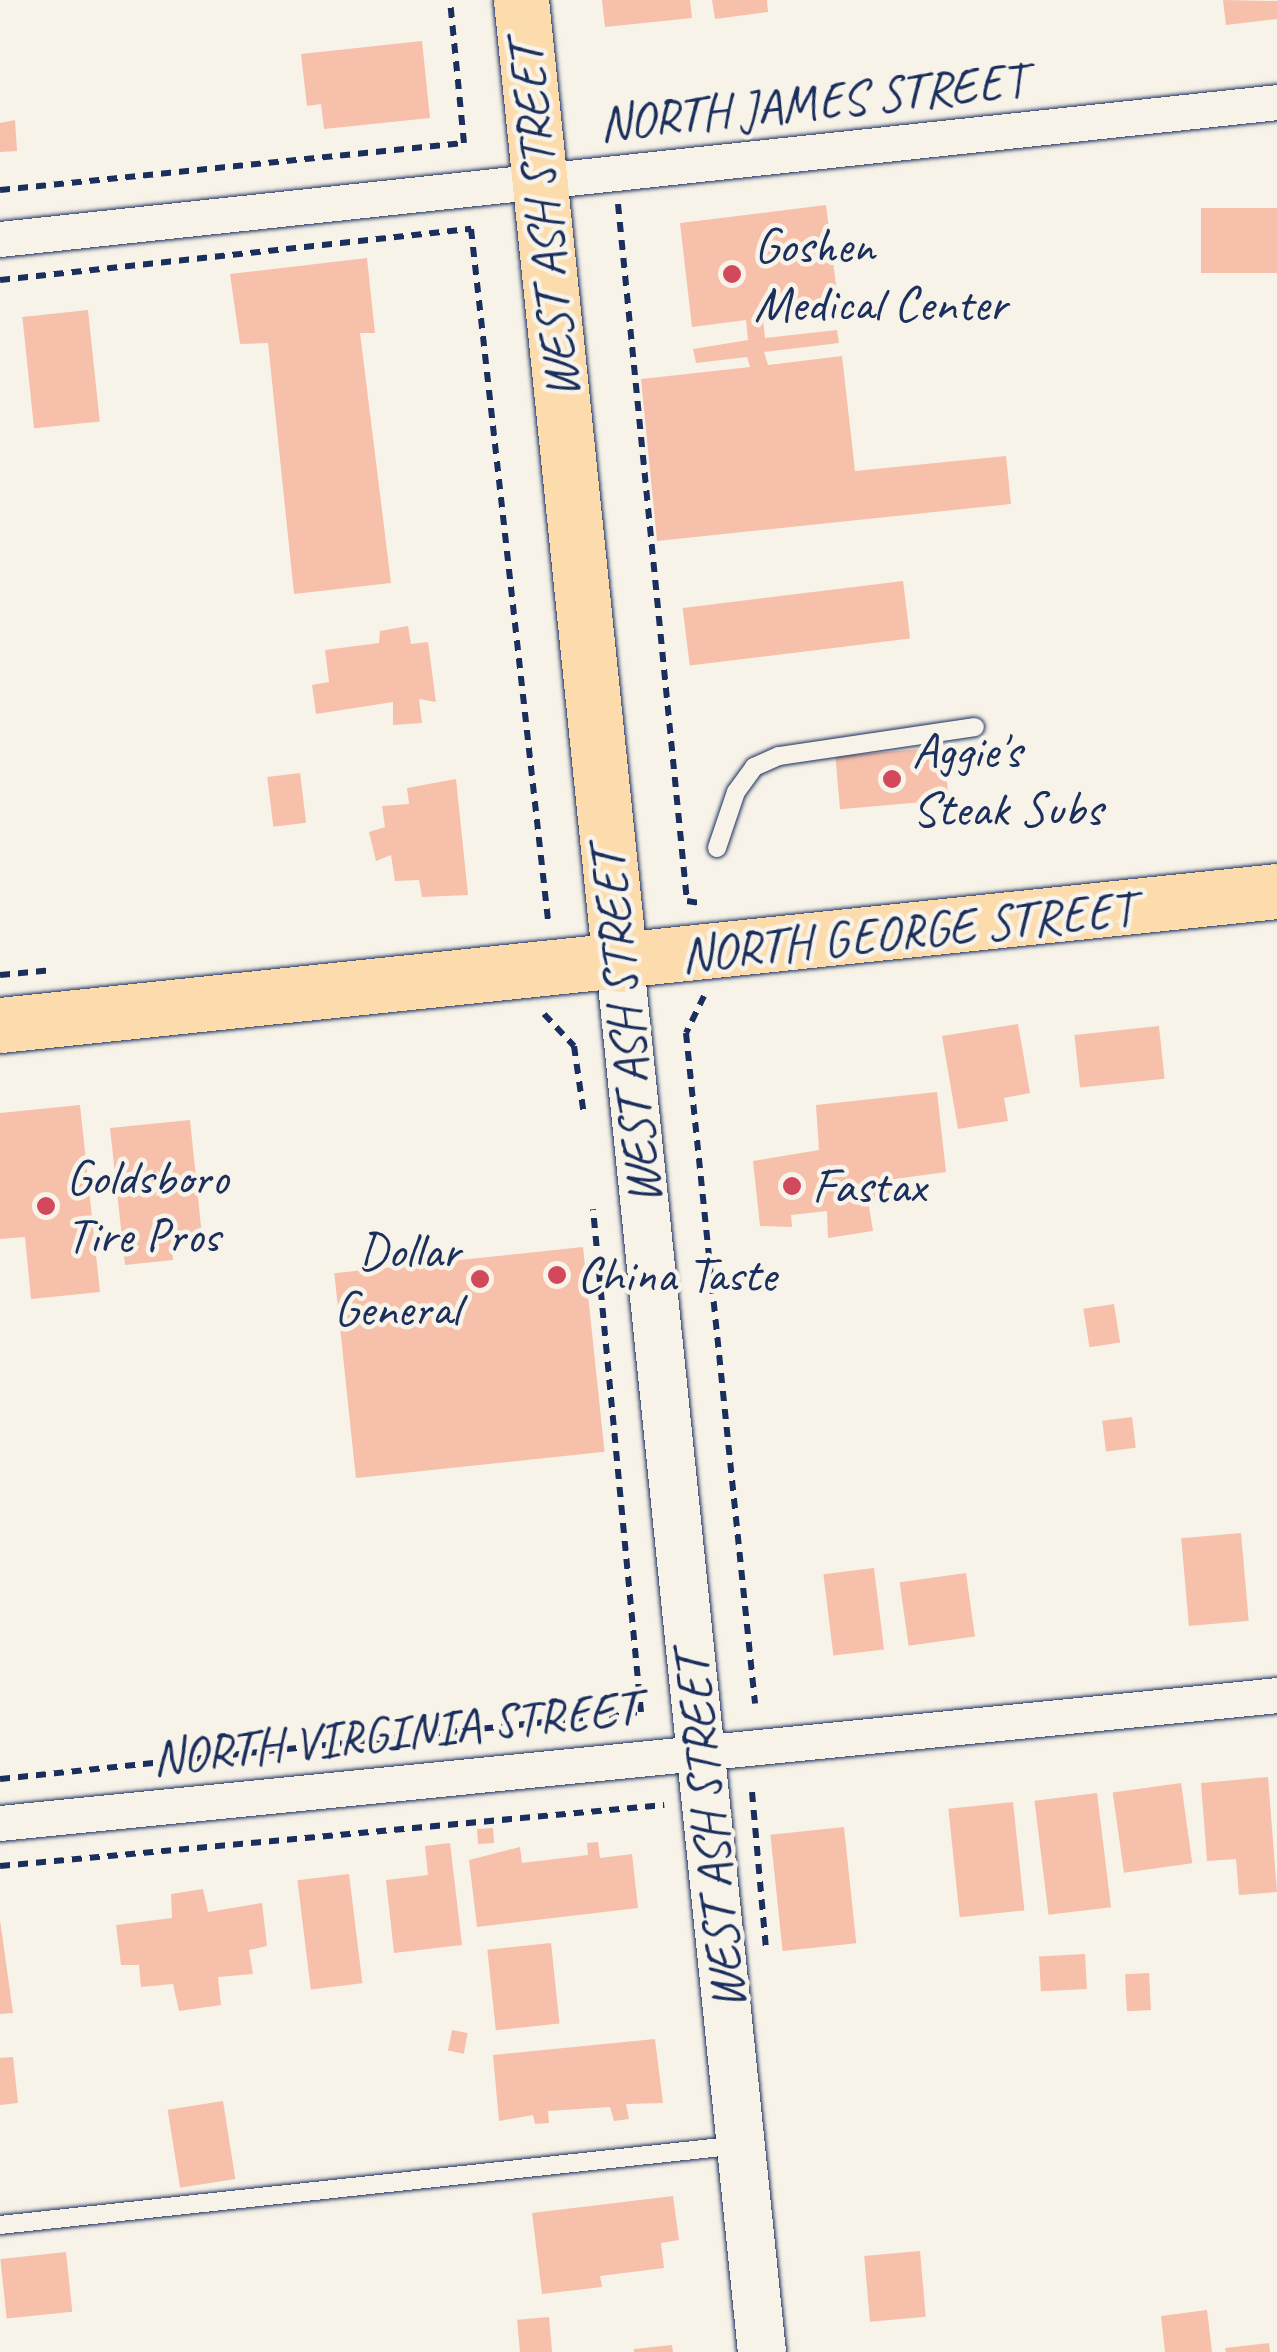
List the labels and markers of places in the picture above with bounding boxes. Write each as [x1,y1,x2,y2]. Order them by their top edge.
place label: Goshen Medical Center [754,215,1007,332]
marker: Goshen Medical Center [719,261,745,287]
place label: Aggie's Steak Subs [912,720,1101,838]
marker: Aggie's Steak Subs [881,768,903,790]
place label: Goldsboro Tire Pros [66,1147,228,1264]
place label: Fastax [812,1156,926,1216]
marker: Fastax [781,1175,803,1197]
marker: Goldsboro Tire Pros [35,1195,57,1217]
place label: Dollar General [334,1220,460,1338]
place label: China Taste [577,1245,778,1305]
marker: China Taste [546,1264,568,1286]
marker: Dollar General [469,1268,491,1290]

